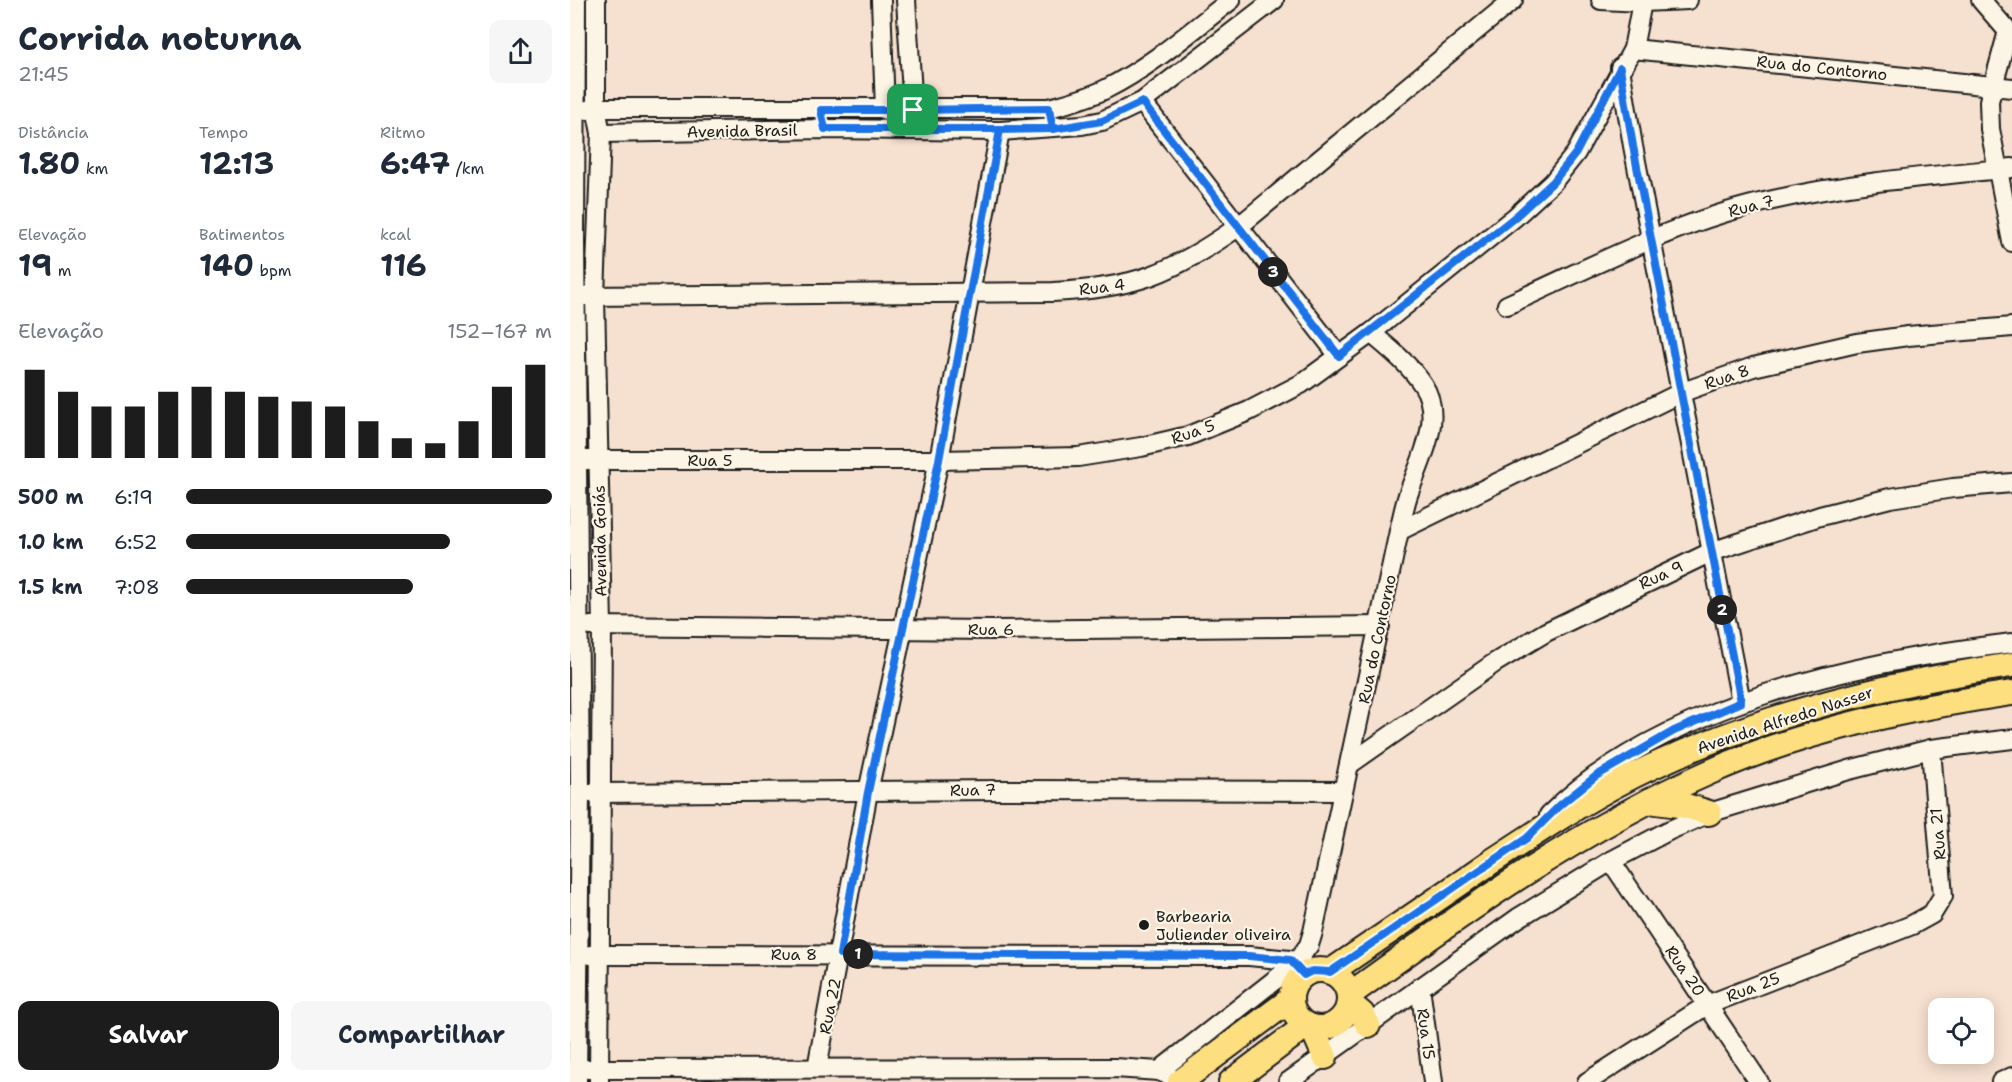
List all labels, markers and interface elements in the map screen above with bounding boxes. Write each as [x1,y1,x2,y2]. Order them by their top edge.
text: Corrida noturna [18,16,302,61]
button: share [489,20,552,83]
street label: Rua do Contorno [1756,51,1888,85]
text: 21:45 [18,61,69,87]
pin [887,84,938,135]
icon: arrive [896,93,929,126]
street label: Avenida Brasil [686,120,798,142]
text: Distância [18,122,89,143]
text: Tempo [199,122,248,143]
text: Ritmo [380,122,425,143]
text: 1.80 [18,143,80,184]
text: 12:13 [199,143,274,184]
text: 6:47 [380,143,450,184]
text: km [80,158,108,179]
text: /km [450,158,484,179]
street label: Rua 7 [1726,190,1776,222]
text: Elevação [18,224,87,245]
text: Batimentos [199,224,285,245]
text: kcal [380,224,411,245]
text: 19 [18,245,52,286]
text: 140 [199,245,254,286]
text: 116 [380,245,427,286]
pin: 3 [1258,257,1288,287]
text: m [52,260,71,281]
text: bpm [254,260,292,281]
text: 3 [1267,261,1279,282]
street label: Rua 4 [1078,274,1126,300]
text: Elevação [18,318,104,344]
text: 152–167 m [447,318,552,344]
street label: Rua 8 [1702,360,1752,394]
street label: Rua 5 [1168,415,1218,449]
street label: Rua 5 [688,450,732,471]
text: 500 m [18,484,84,510]
text: 6:19 [114,484,153,510]
street label: Avenida Goiás [589,485,611,597]
text: 1.0 km [18,529,83,555]
text: 6:52 [114,529,158,555]
street label: Rua 9 [1636,556,1686,594]
street label: Rua do Contorno [1353,573,1401,705]
text: 1.5 km [18,574,82,600]
text: 7:08 [114,574,160,600]
pin: 2 [1707,595,1737,625]
text: 2 [1716,599,1728,620]
street label: Rua 6 [968,619,1014,640]
street label: Avenida Alfredo Nasser [1694,682,1876,758]
street label: Rua 7 [950,779,996,801]
street label: Rua 21 [1925,807,1951,861]
place label: Barbearia Juliender oliveira [1156,906,1291,945]
marker: Barbearia Juliender oliveira [1137,918,1151,932]
pin: 1 [843,939,873,969]
street label: Rua 20 [1660,941,1710,1001]
text: 1 [854,943,862,964]
street label: Rua 8 [771,944,817,965]
street label: Rua 25 [1723,967,1783,1007]
street label: Rua 22 [814,976,846,1036]
map controls [1928,998,1994,1064]
button: locate [1928,998,1994,1064]
button: Salvar [18,1001,279,1070]
button: Compartilhar [291,1001,552,1070]
street label: Rua 15 [1412,1007,1440,1061]

